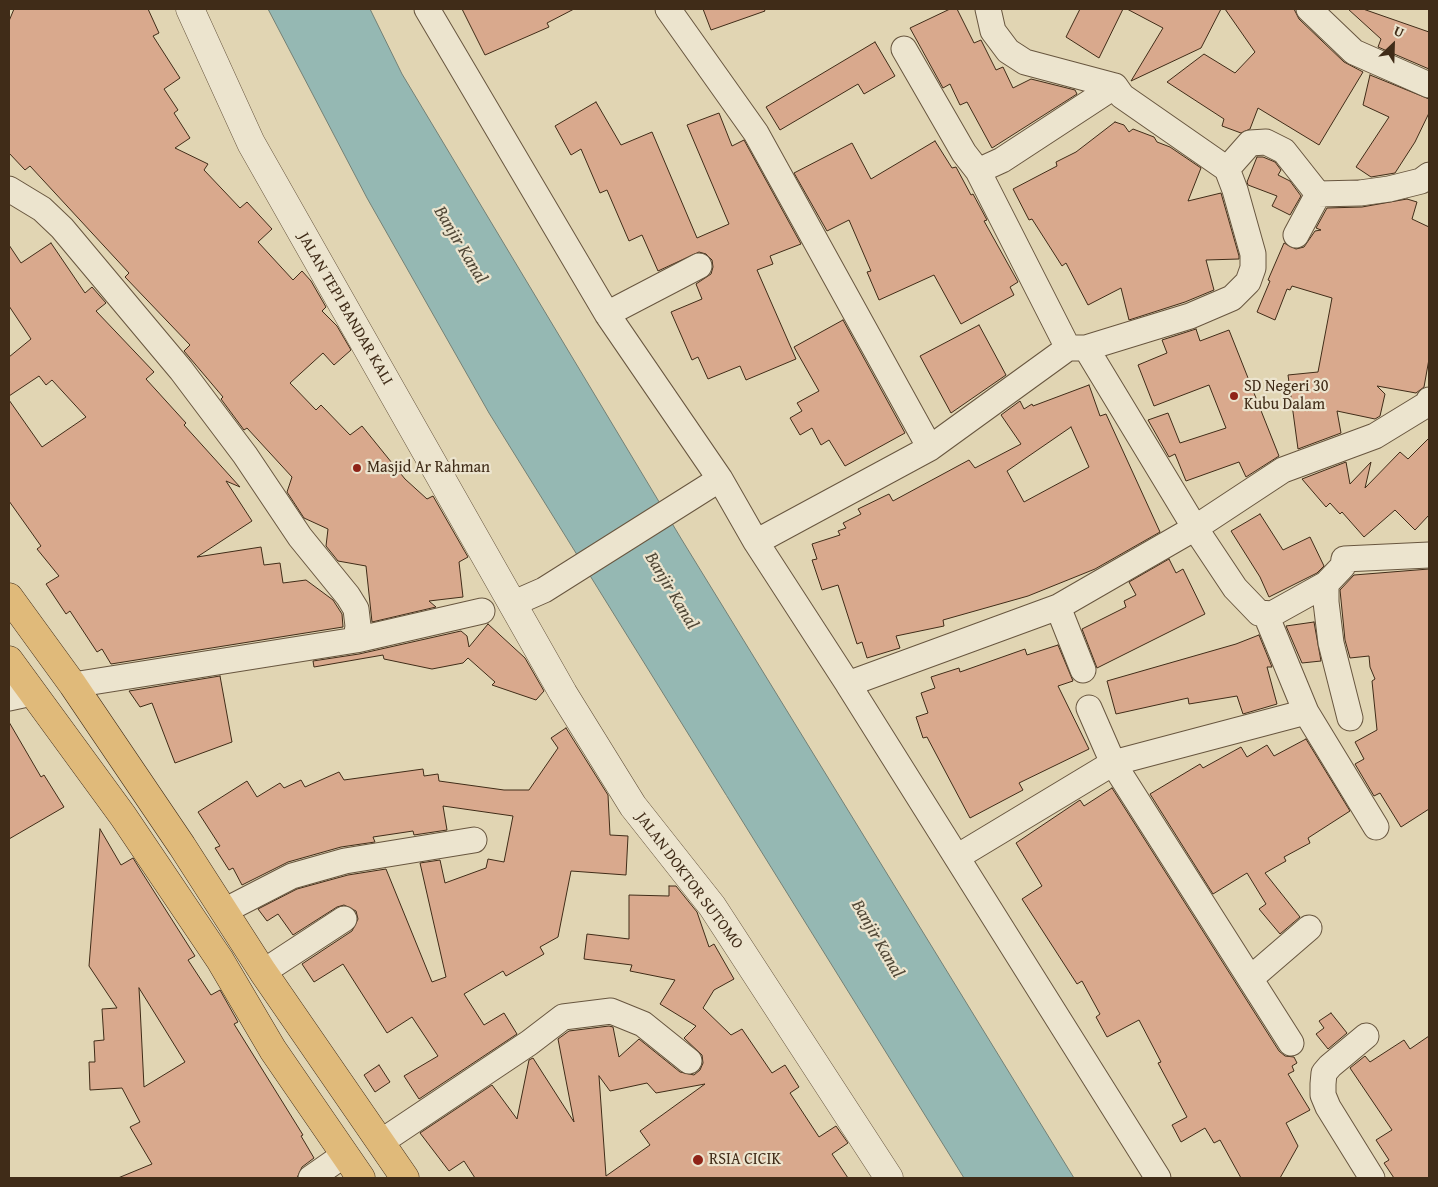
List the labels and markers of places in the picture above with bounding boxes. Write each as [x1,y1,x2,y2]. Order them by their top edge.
place label: SD Negeri 30 Kubu Dalam [1244,377,1329,415]
marker: SD Negeri 30 Kubu Dalam [1228,390,1240,402]
place label: Masjid Ar Rahman [367,458,490,478]
marker: Masjid Ar Rahman [351,462,363,474]
place label: RSIA CICIK [709,1150,781,1170]
marker: RSIA CICIK [691,1153,705,1167]

